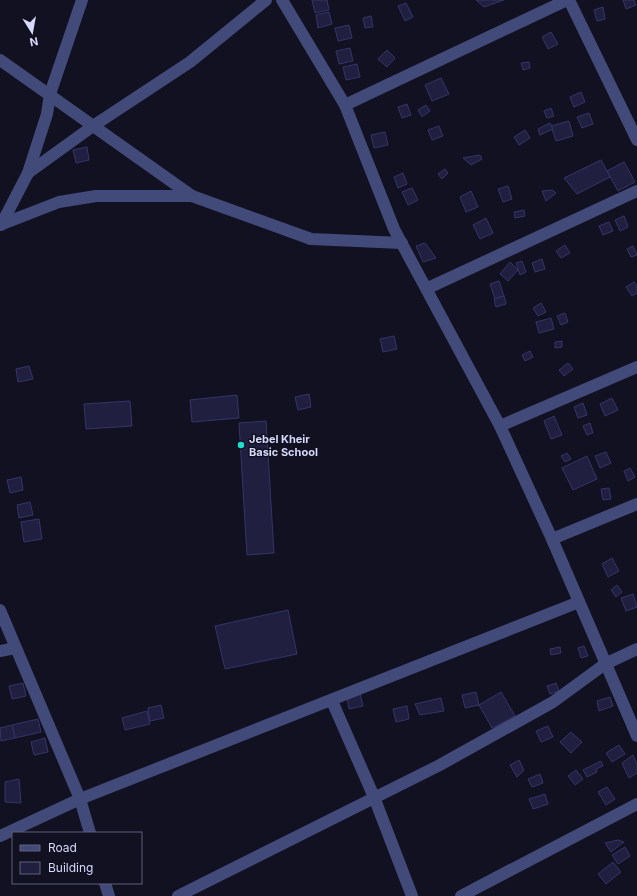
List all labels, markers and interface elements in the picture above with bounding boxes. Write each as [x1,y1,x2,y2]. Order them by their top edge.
north arrow [12,12,52,52]
text: N [28,34,39,49]
place label: Jebel Kheir Basic School [249,432,318,459]
marker: Jebel Kheir Basic School [236,440,246,450]
legend [12,832,142,884]
text: Road [48,840,77,855]
text: Building [48,860,93,875]

